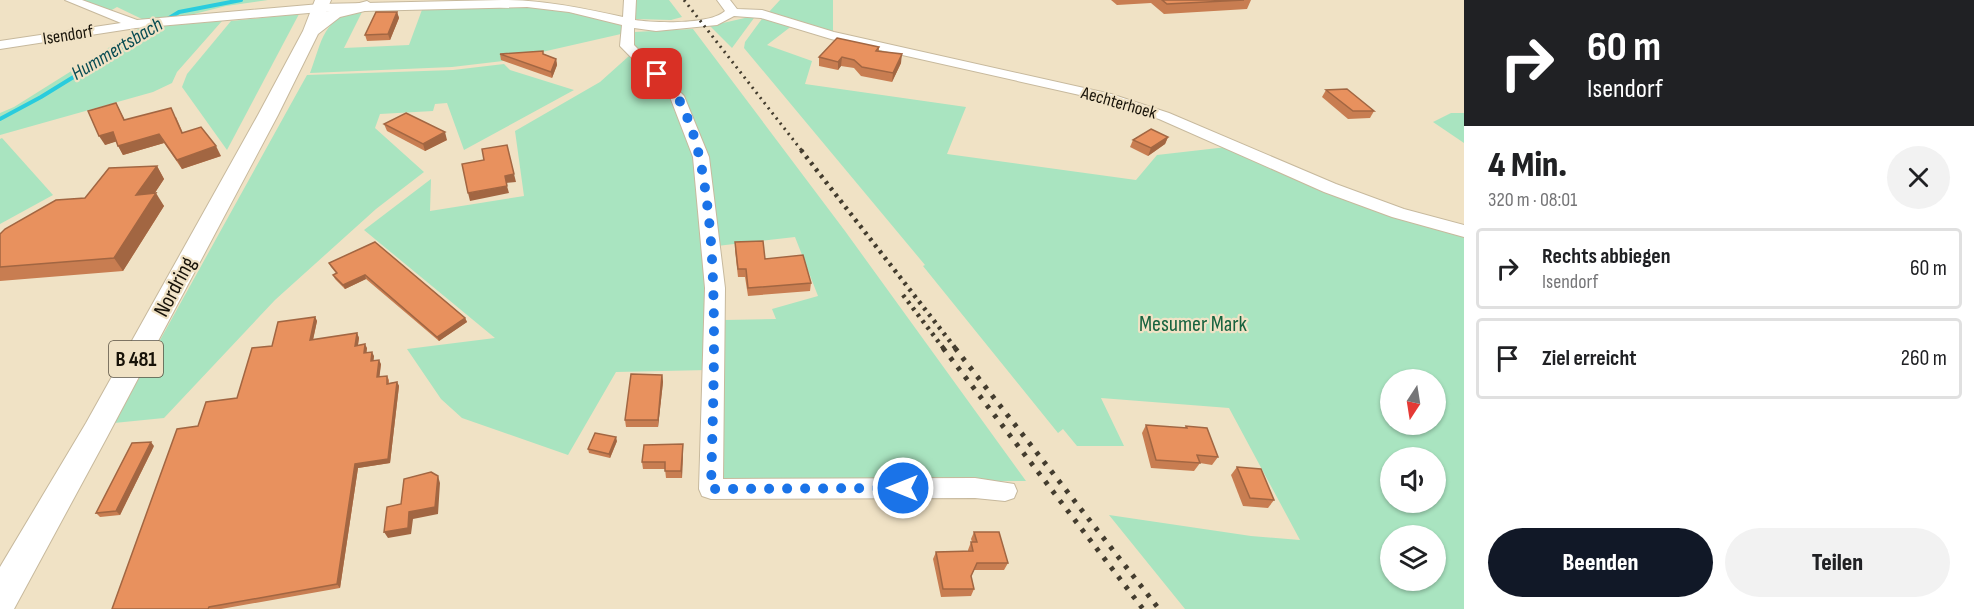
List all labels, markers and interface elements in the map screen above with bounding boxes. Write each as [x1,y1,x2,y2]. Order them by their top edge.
water label: Hummertsbach [67,12,167,86]
street label: Isendorf [41,21,95,49]
text: 60 m [1587,22,1661,73]
icon: right [1488,24,1566,102]
pin [631,48,682,99]
icon: arrive [640,57,673,90]
text: Isendorf [1587,73,1663,105]
street label: Aechterhoek [1078,82,1159,124]
text: 4 Min. [1488,144,1567,187]
button: close [1887,146,1950,209]
text: 320 m · 08:01 [1488,188,1577,212]
text: Rechts abbiegen [1542,243,1671,270]
street label: Nordring [148,252,202,322]
icon: right [1491,252,1524,285]
text: 60 m [1910,255,1947,282]
text: Isendorf [1542,270,1598,294]
park label: Mesumer Mark [1139,311,1248,338]
road number: B 481 [109,341,163,377]
icon: arrive [1491,342,1524,375]
text: Ziel erreicht [1542,345,1637,372]
text: 260 m [1901,345,1947,372]
north arrow [1380,369,1446,435]
map controls [1380,369,1446,591]
button: sound [1380,447,1446,513]
position arrow [871,456,935,520]
button: layers [1380,525,1446,591]
button: Beenden [1488,528,1713,597]
button: Teilen [1725,528,1950,597]

